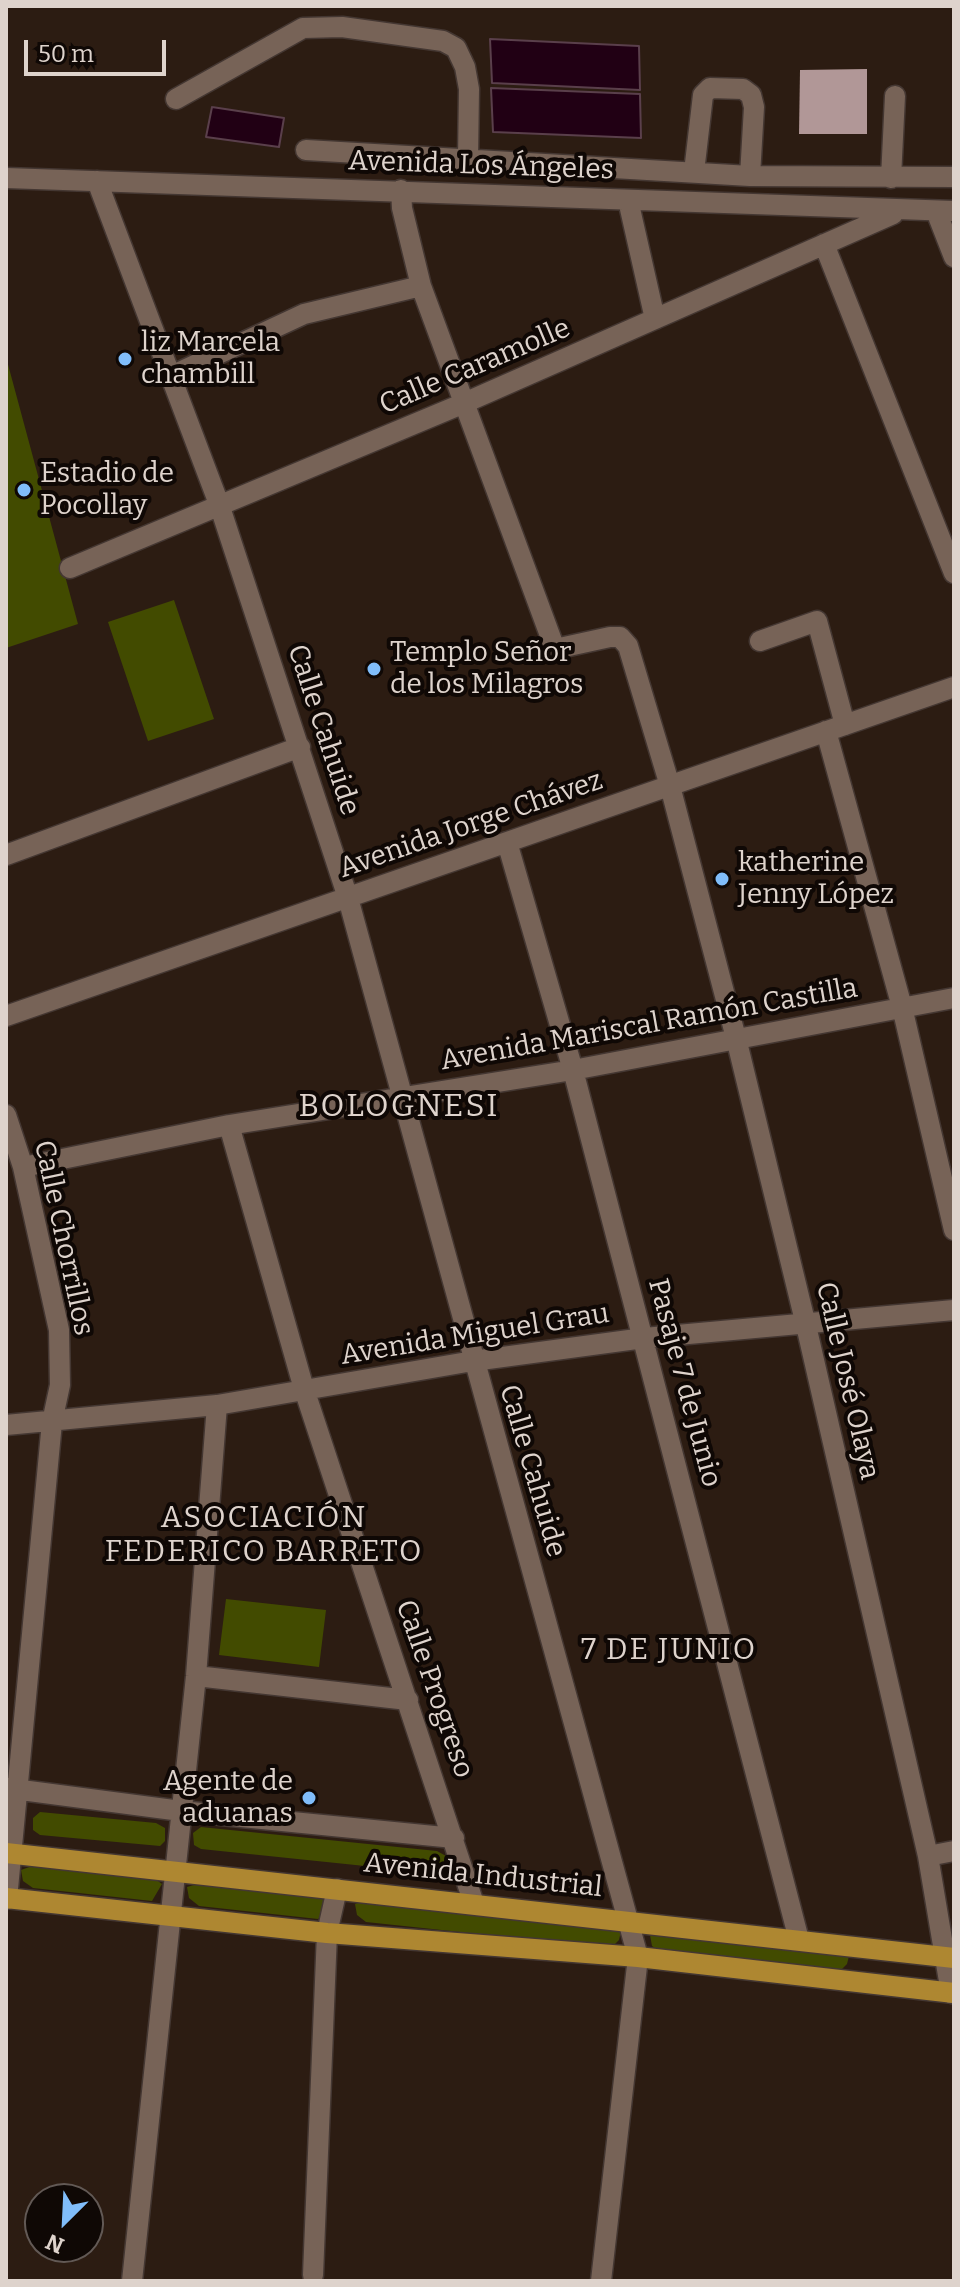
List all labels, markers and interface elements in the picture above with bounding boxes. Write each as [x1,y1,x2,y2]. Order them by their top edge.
scale bar [28,24,170,74]
text: 50 m [38,40,94,68]
street label: Avenida Los Ángeles [348,145,614,187]
street label: Calle Caramolle [375,312,575,422]
place label: liz Marcela chambill [141,326,280,392]
marker: liz Marcela chambill [116,350,134,368]
place label: Estadio de Pocollay [40,457,174,523]
marker: Estadio de Pocollay [15,481,33,499]
place label: Templo Señor de los Milagros [390,636,583,702]
street label: Calle Cahuide [280,640,366,820]
marker: Templo Señor de los Milagros [365,660,383,678]
street label: Avenida Jorge Chávez [335,764,607,886]
place label: katherine Jenny López [738,846,894,912]
marker: katherine Jenny López [713,870,731,888]
street label: Avenida Mariscal Ramón Castilla [438,972,860,1078]
district label: BOLOGNESI [298,1088,500,1126]
street label: Calle Chorrillos [26,1137,100,1339]
street label: Pasaje 7 de Junio [640,1275,728,1491]
street label: Calle José Olaya [808,1279,886,1483]
street label: Avenida Miguel Grau [338,1297,612,1373]
street label: Calle Cahuide [491,1381,573,1561]
district label: ASOCIACIÓN FEDERICO BARRETO [105,1501,423,1572]
street label: Calle Progreso [388,1596,480,1782]
district label: 7 DE JUNIO [581,1633,757,1669]
place label: Agente de aduanas [163,1765,293,1831]
marker: Agente de aduanas [300,1789,318,1807]
street label: Avenida Industrial [362,1847,604,1905]
north arrow [24,2183,104,2263]
text: N [42,2228,68,2259]

